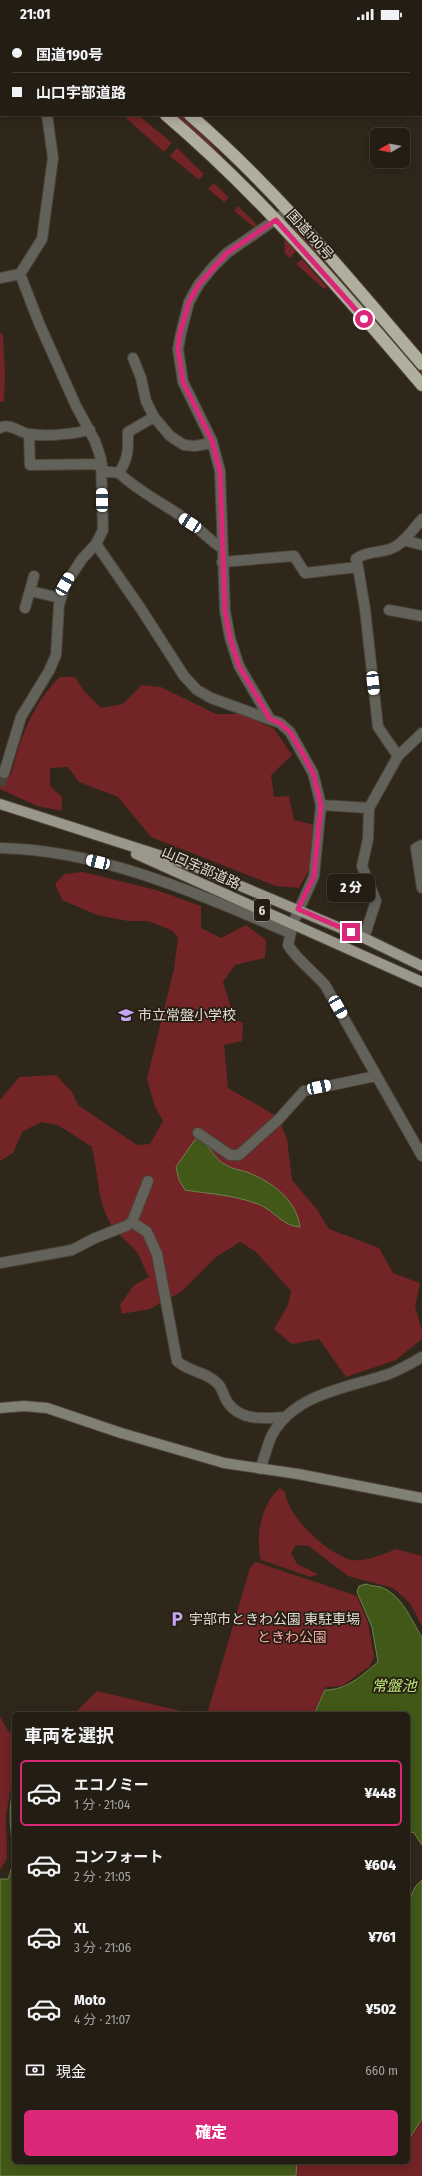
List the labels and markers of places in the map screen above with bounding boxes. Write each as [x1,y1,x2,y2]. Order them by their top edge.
school or university icon: 市立常盤小学校 [117,1006,135,1024]
place label: 市立常盤小学校 [138,1007,236,1024]
parking icon: 宇部市ときわ公園 東駐車場 [168,1610,186,1628]
place label: 宇部市ときわ公園 東駐車場 [189,1611,360,1628]

